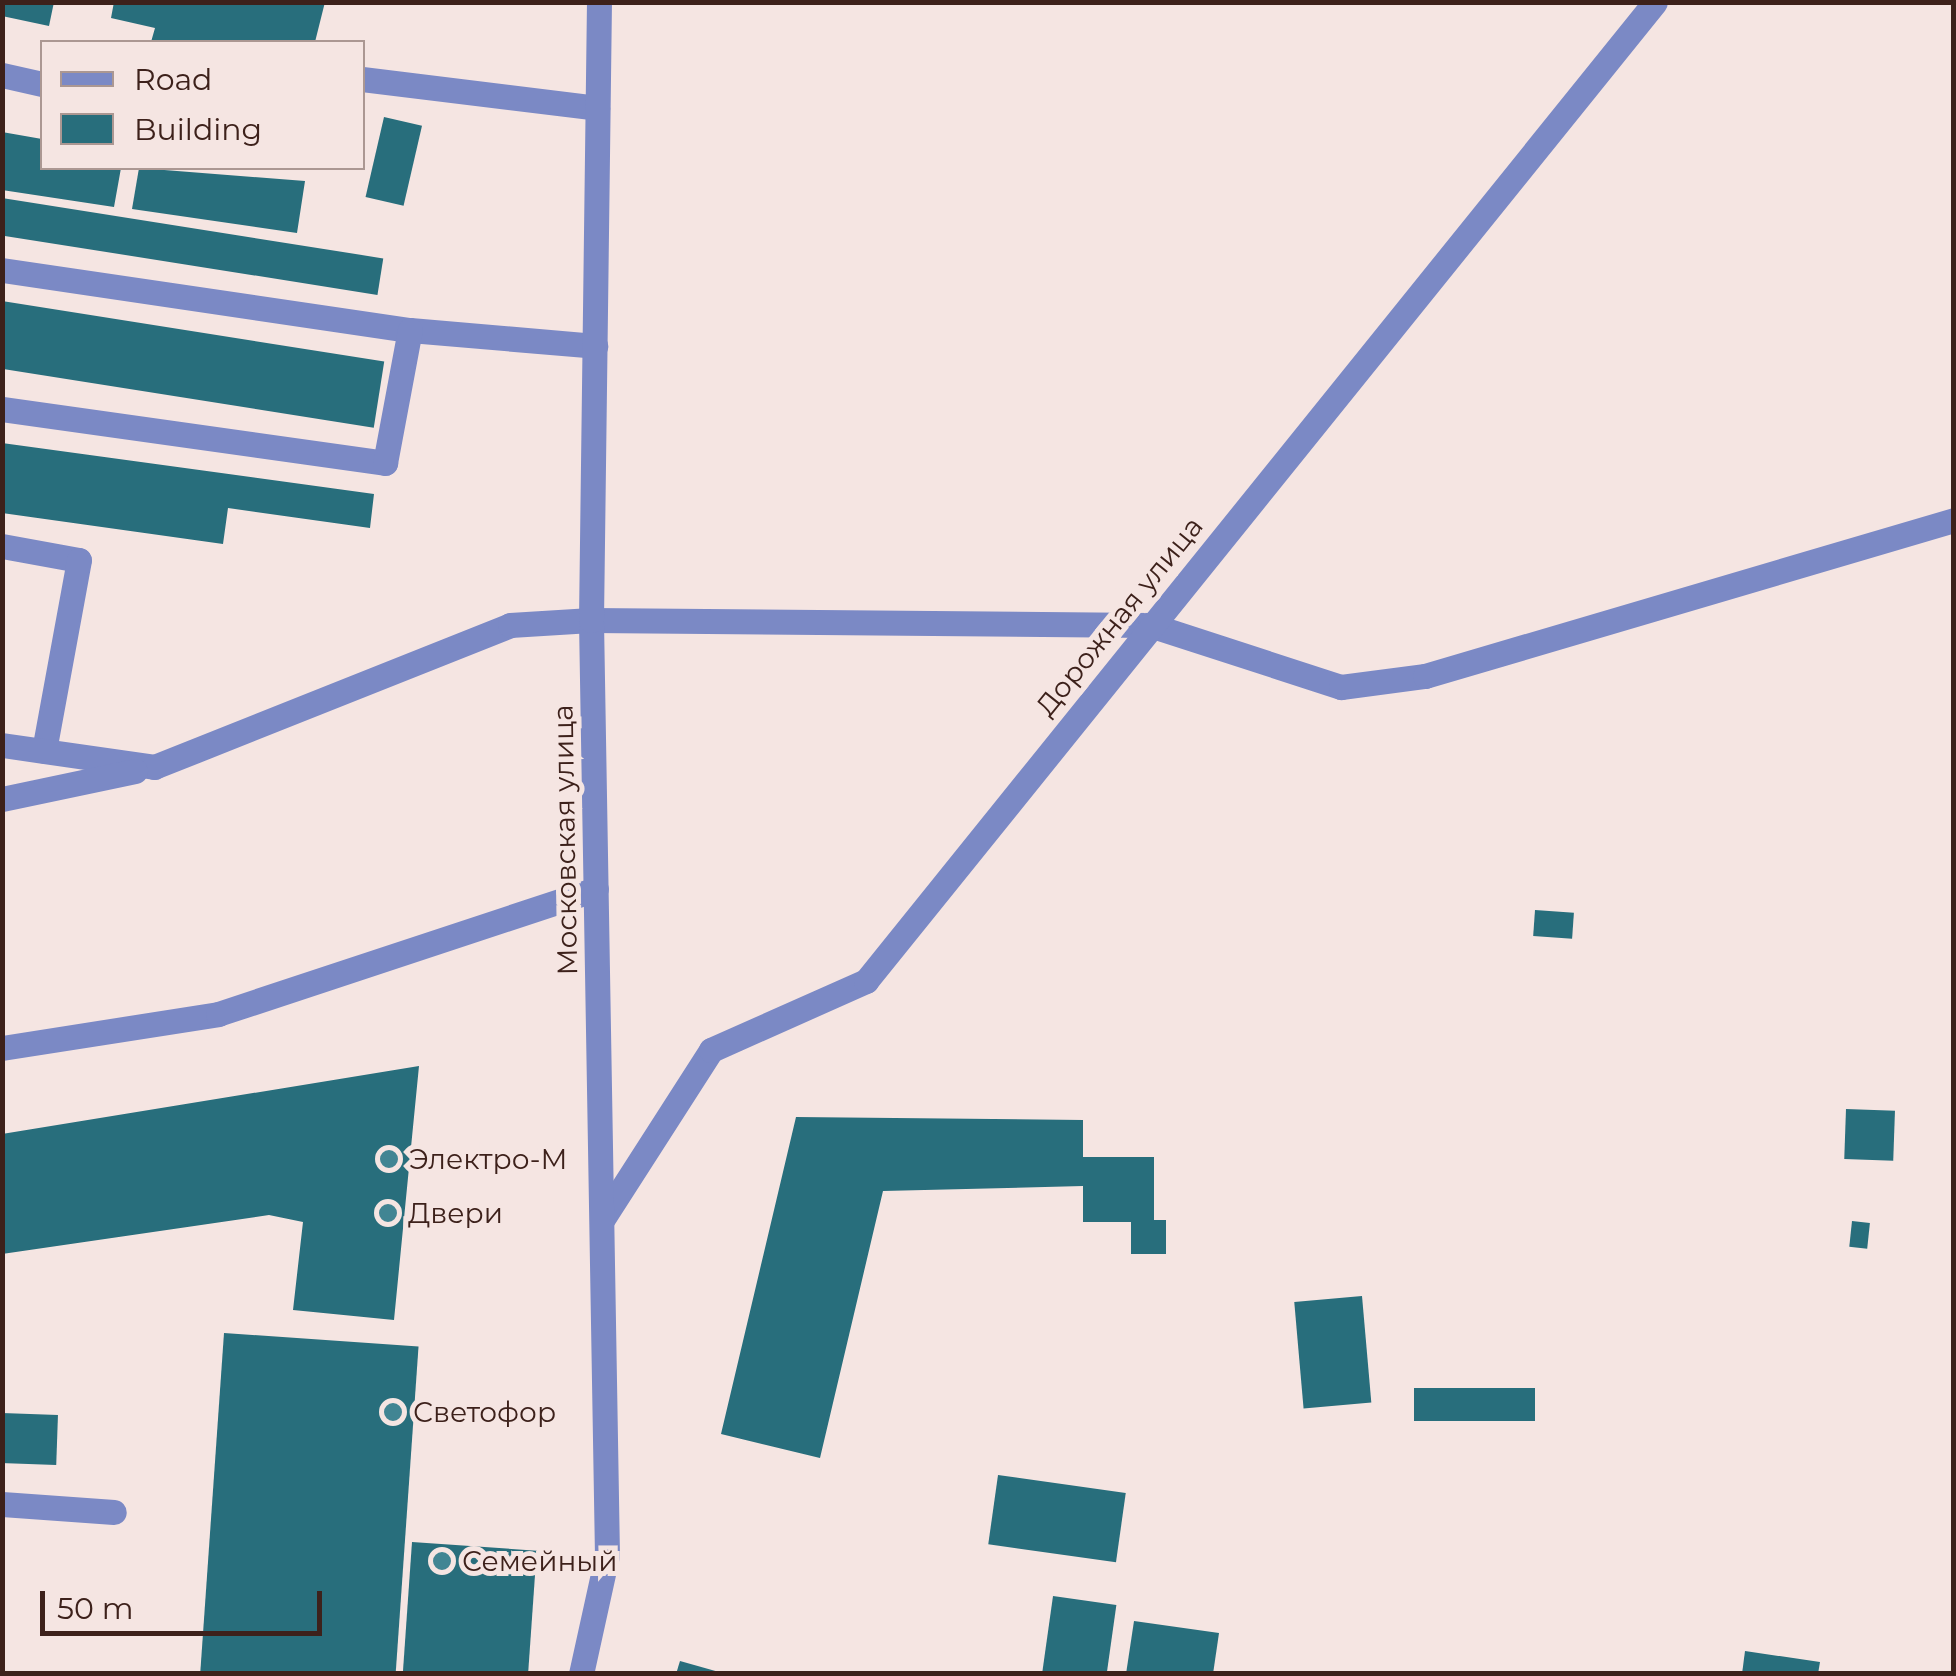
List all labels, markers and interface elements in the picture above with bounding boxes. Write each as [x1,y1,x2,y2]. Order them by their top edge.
legend [40,40,365,170]
text: Road [134,61,212,98]
text: Building [134,111,262,148]
street label: Дорожная улица [1028,510,1210,722]
street label: Московская улица [546,704,584,976]
place label: Электро-М [409,1142,567,1176]
marker: Электро-М [378,1148,400,1170]
place label: Двери [408,1196,503,1230]
marker: Двери [377,1202,399,1224]
place label: Светофор [413,1395,556,1429]
marker: Светофор [382,1401,404,1423]
place label: Семейный [462,1544,618,1578]
marker: Семейный [431,1550,453,1572]
scale bar [45,1571,328,1633]
text: 50 m [57,1590,134,1627]

